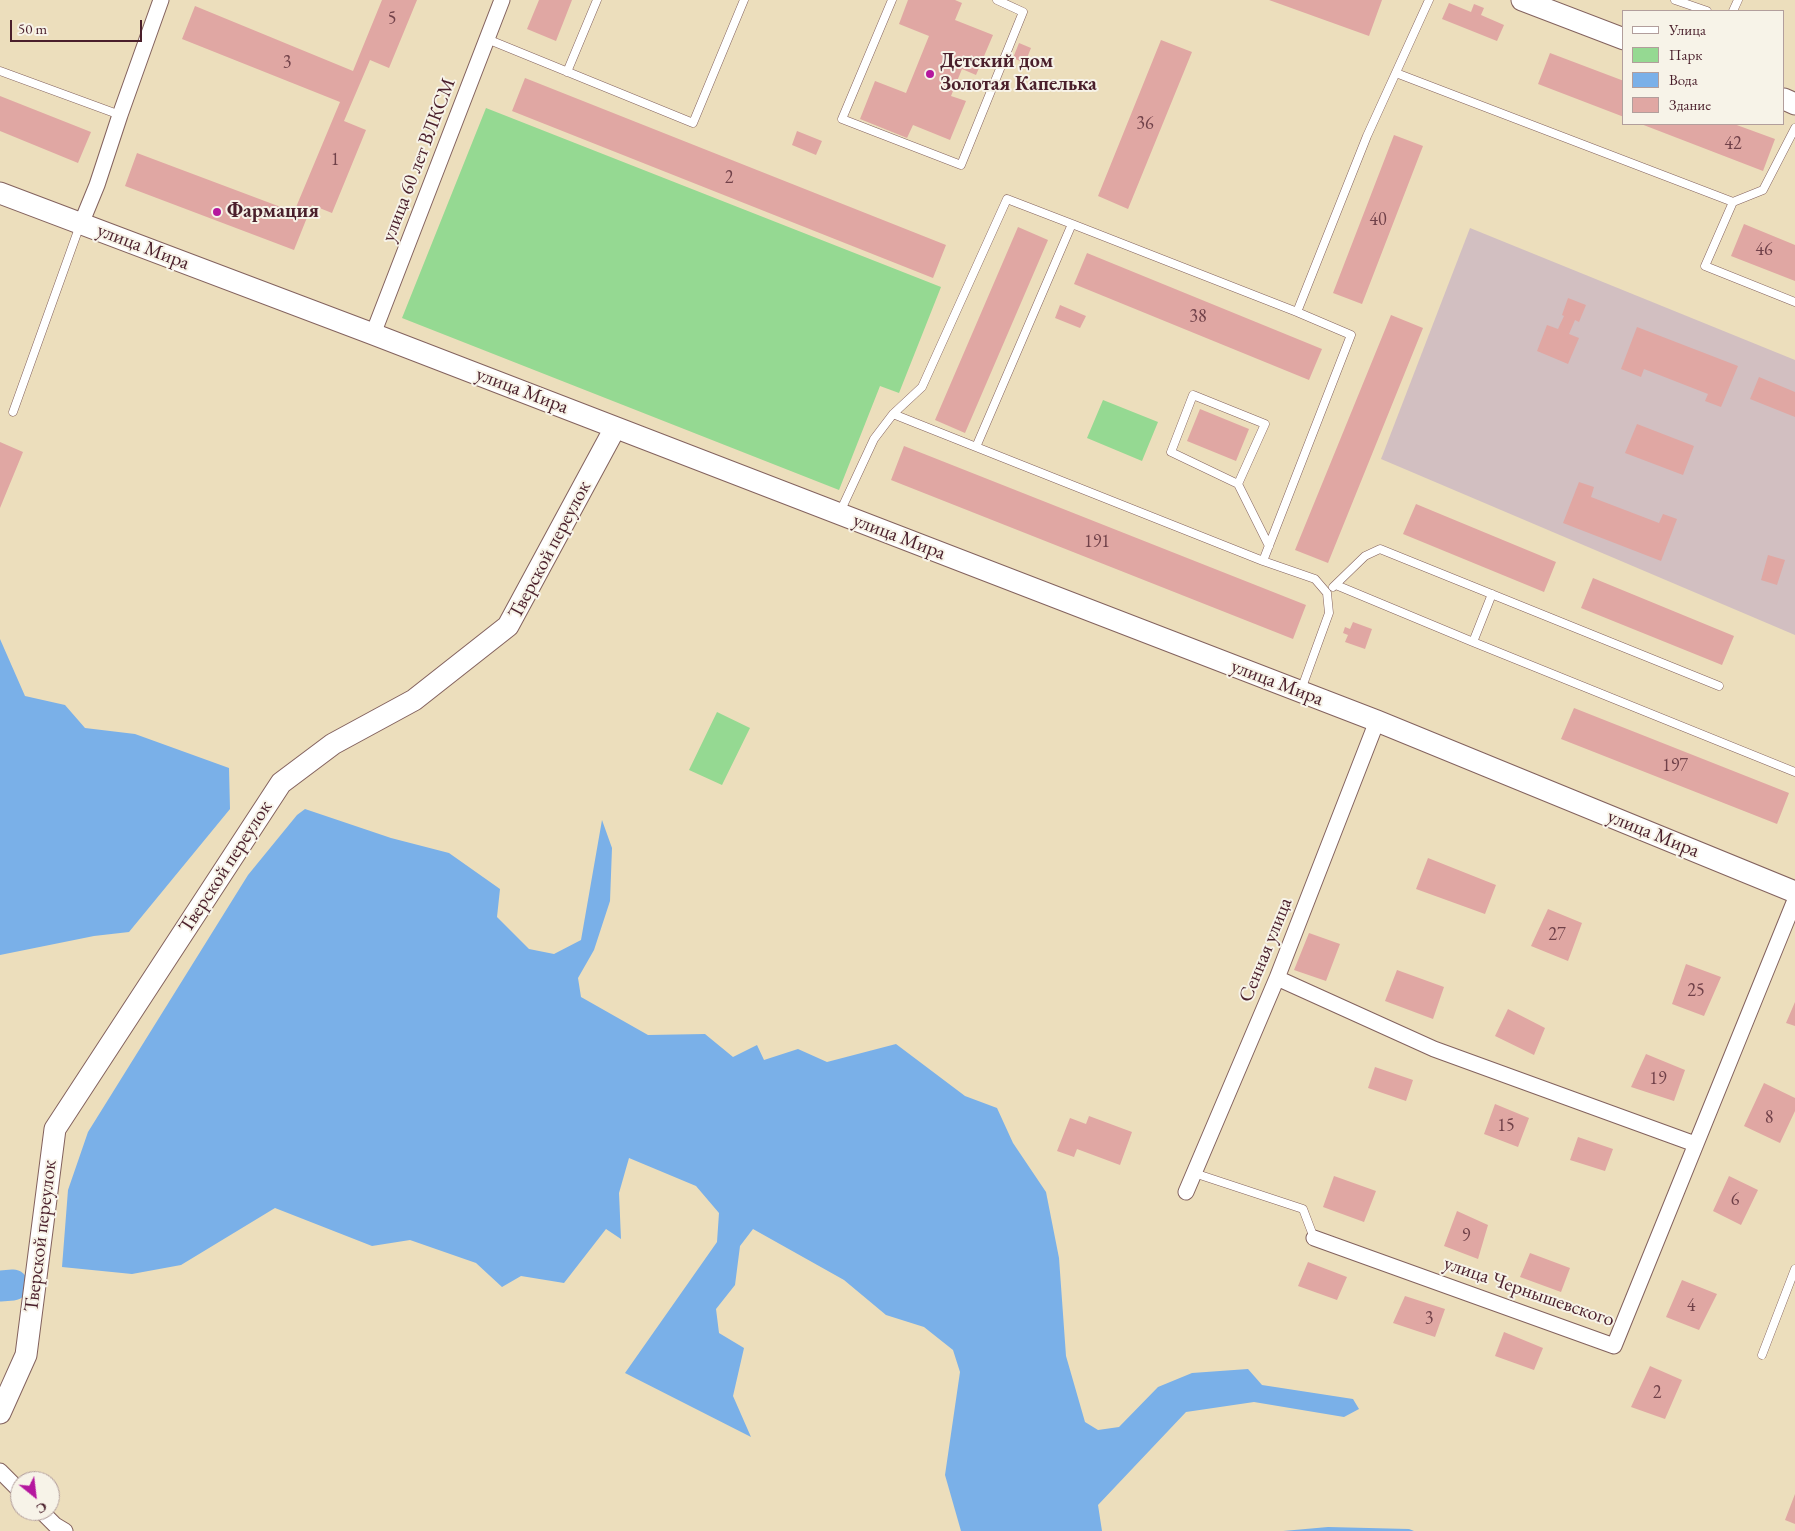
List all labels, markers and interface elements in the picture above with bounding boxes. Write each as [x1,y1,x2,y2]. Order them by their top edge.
house number: 5 [388,8,396,30]
scale bar [12,10,145,42]
legend [1622,10,1785,125]
text: 50 m [18,19,47,38]
text: Улица [1669,20,1706,39]
text: Парк [1669,45,1702,64]
place label: Детский дом Золотая Капелька [940,50,1097,97]
house number: 3 [283,52,291,74]
marker: Детский дом Золотая Капелька [924,68,936,80]
text: Вода [1669,70,1698,89]
street label: улица 60 лет ВЛКСМ [377,75,461,245]
text: Здание [1669,95,1711,114]
house number: 36 [1136,113,1154,135]
house number: 42 [1724,133,1742,155]
house number: 1 [331,149,339,171]
house number: 2 [725,167,733,189]
place label: Фармация [227,200,319,224]
marker: Фармация [211,206,223,218]
house number: 40 [1369,209,1387,231]
street label: улица Мира [93,218,193,276]
house number: 46 [1755,239,1773,261]
house number: 38 [1189,306,1207,328]
street label: улица Мира [472,362,572,420]
street label: Тверской переулок [504,477,596,623]
street label: улица Мира [849,508,949,566]
house number: 191 [1084,531,1110,553]
street label: улица Мира [1227,654,1327,712]
house number: 197 [1662,755,1688,777]
street label: Тверской переулок [174,796,278,938]
street label: улица Мира [1603,805,1703,863]
street label: Сенная улица [1234,894,1298,1006]
house number: 27 [1548,924,1566,946]
house number: 25 [1687,980,1705,1002]
house number: 19 [1649,1068,1667,1090]
house number: 8 [1765,1107,1773,1129]
house number: 15 [1497,1115,1515,1137]
street label: Тверской переулок [20,1159,62,1313]
house number: 6 [1731,1189,1739,1211]
house number: 9 [1462,1225,1470,1247]
street label: улица Чернышевского [1440,1252,1618,1332]
house number: 4 [1687,1295,1695,1317]
house number: 3 [1425,1308,1433,1330]
house number: 2 [1653,1382,1661,1404]
north arrow [10,1471,60,1521]
text: С [33,1498,50,1519]

